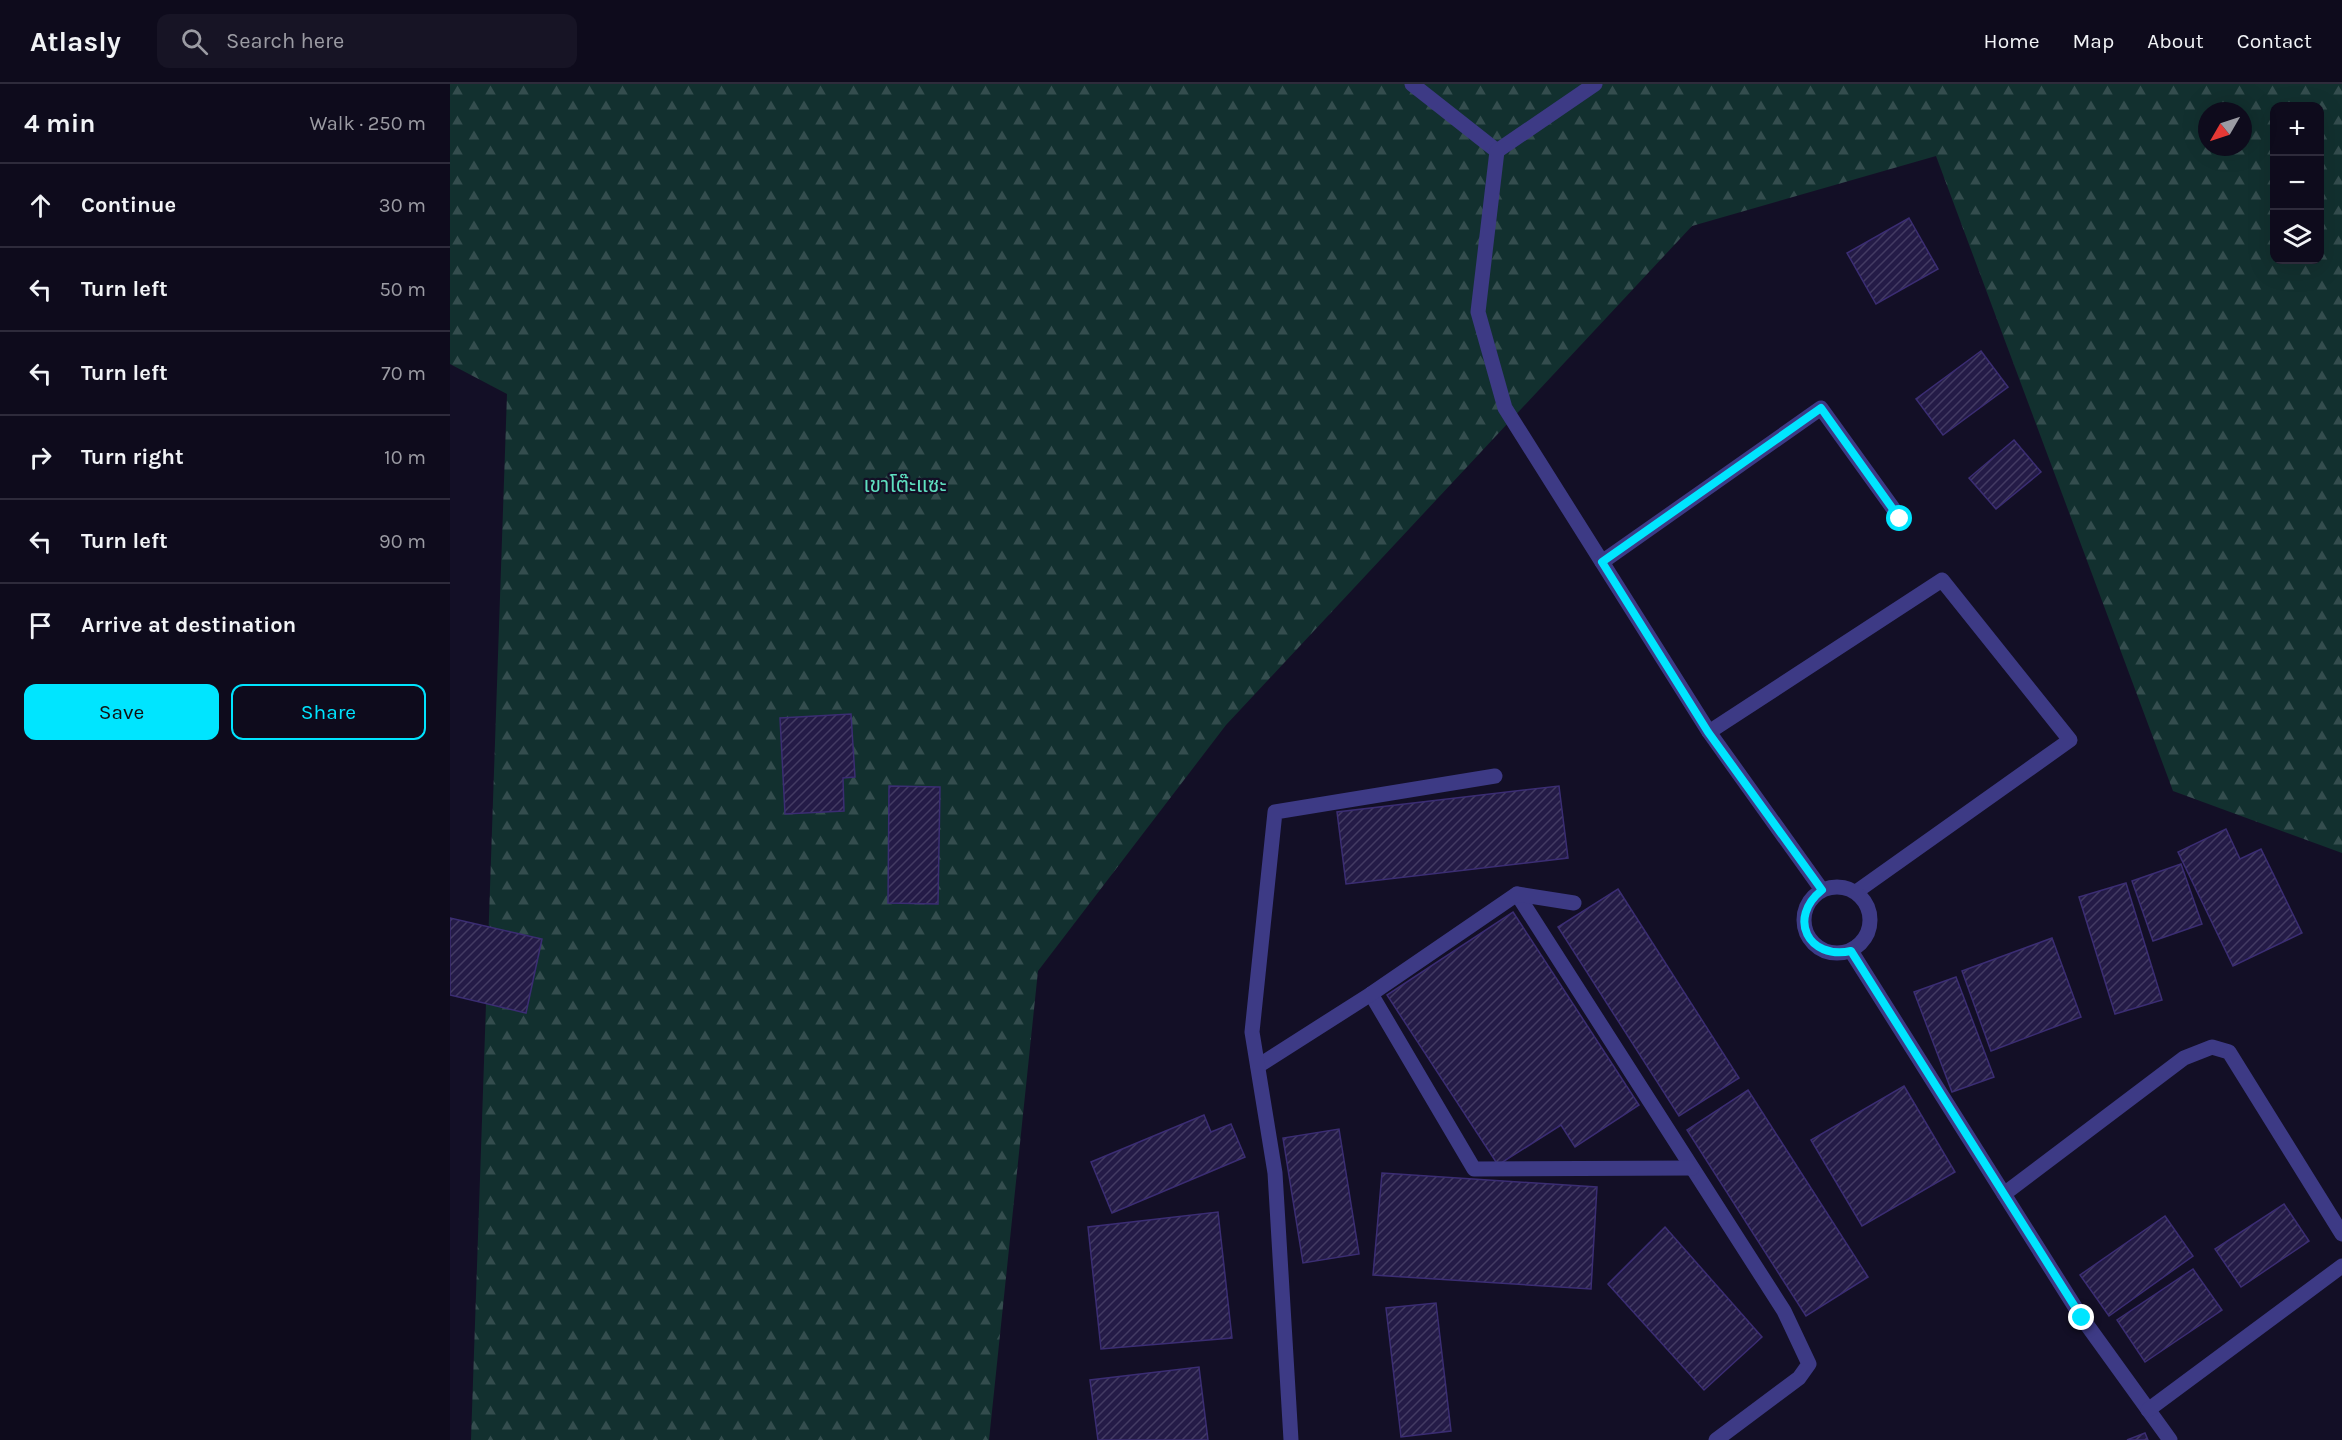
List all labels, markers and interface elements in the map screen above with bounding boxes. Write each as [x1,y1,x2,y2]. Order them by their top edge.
search box [157,14,577,68]
text: Atlasly [30,25,121,58]
icon: search [178,25,211,58]
text: Search here [226,28,344,54]
text: Home [1984,29,2040,53]
text: Map [2073,29,2114,53]
text: About [2147,29,2204,53]
text: Contact [2237,29,2312,53]
north arrow [2198,102,2252,156]
map controls [2270,102,2324,264]
button: + [2270,102,2324,156]
text: 4 min [24,108,95,139]
text: Walk · 250 m [310,112,426,135]
button: − [2270,156,2324,210]
icon: ahead [24,189,57,222]
text: Continue [81,192,176,218]
text: 30 m [379,194,426,217]
button: layers [2270,210,2324,264]
icon: left [24,273,57,306]
text: Turn left [81,276,168,302]
text: 50 m [379,278,426,301]
icon: left [24,357,57,390]
text: Turn left [81,360,168,386]
text: 70 m [381,362,426,385]
icon: right [24,441,57,474]
text: Turn right [81,444,184,470]
text: 10 m [384,446,426,469]
park label: เขาโต๊ะแซะ [863,473,947,497]
route start [1886,505,1912,531]
icon: left [24,525,57,558]
text: Turn left [81,528,168,554]
text: 90 m [379,530,426,553]
icon: arrive [24,609,57,642]
text: Arrive at destination [81,612,296,638]
button: Save [24,684,219,740]
button: Share [231,684,426,740]
route end [2068,1304,2094,1330]

